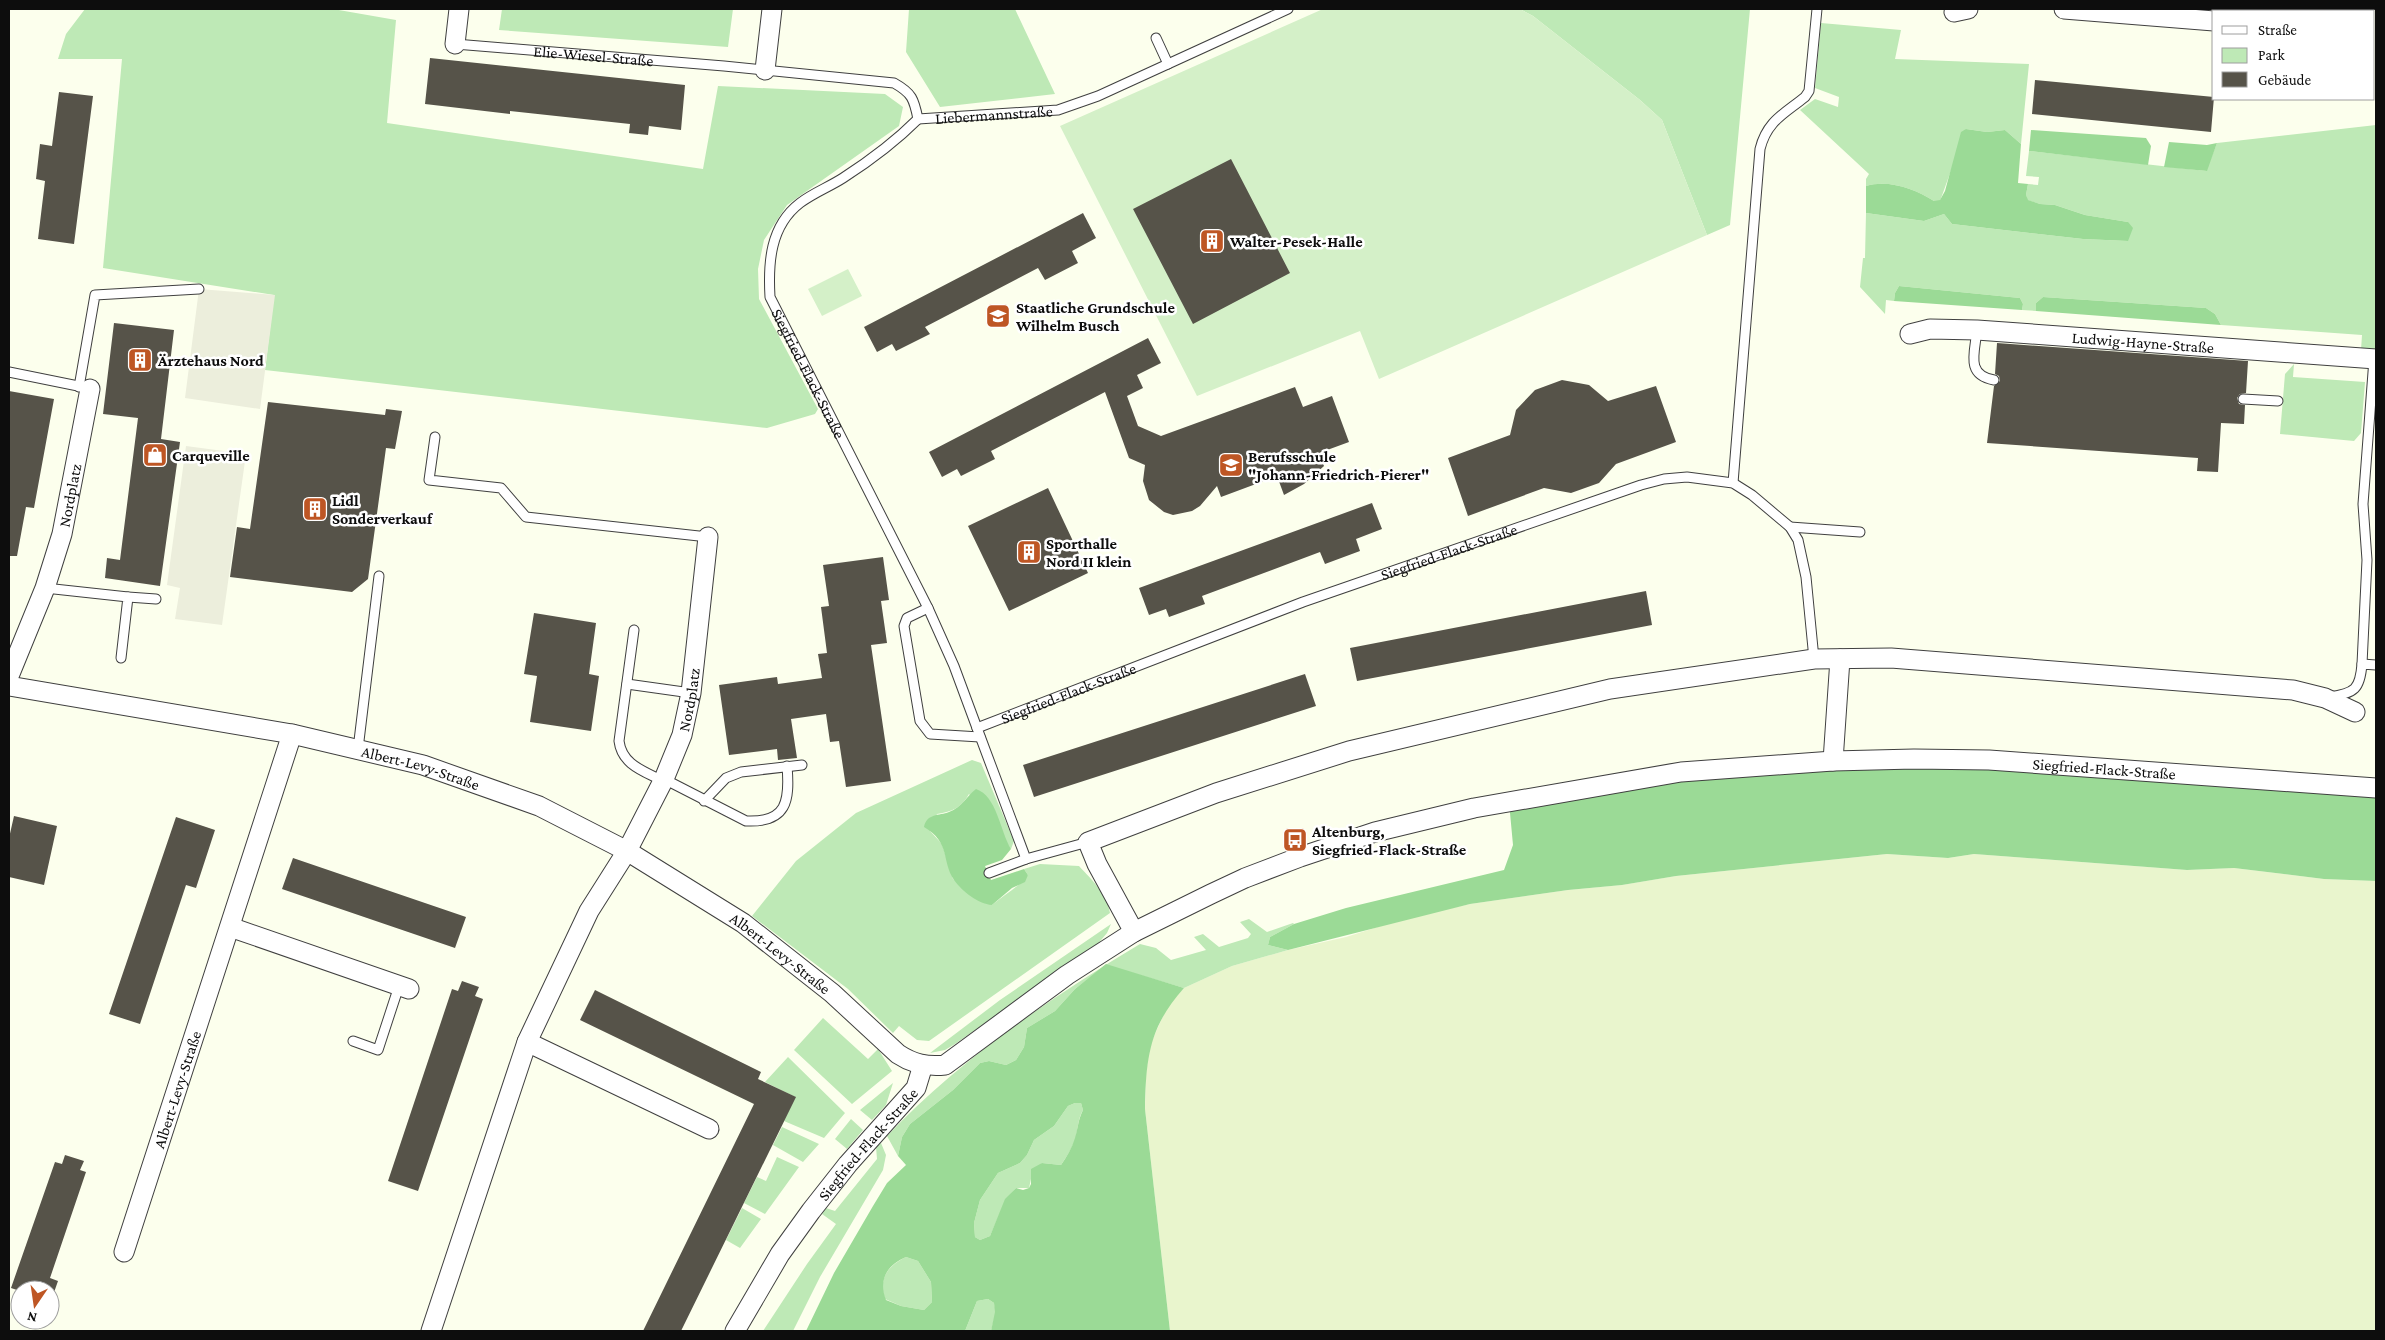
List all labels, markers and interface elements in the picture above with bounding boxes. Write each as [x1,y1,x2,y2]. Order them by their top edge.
legend [2212,10,2375,100]
text: Straße [2258,22,2297,38]
street label: Elie-Wiesel-Straße [533,42,654,69]
text: Park [2258,47,2285,63]
text: Gebäude [2258,72,2312,88]
street label: Liebermannstraße [935,102,1053,127]
building icon: Walter-Pesek-Halle [1199,228,1225,254]
place label: Walter-Pesek-Halle [1229,233,1363,250]
place label: Staatliche Grundschule Wilhelm Busch [1015,299,1175,334]
school or university icon: Staatliche Grundschule Wilhelm Busch [985,303,1011,329]
street label: Siegfried-Flack-Straße [768,306,848,441]
street label: Ludwig-Hayne-Straße [2071,329,2215,356]
building icon: Ärztehaus Nord [127,347,153,373]
place label: Ärztehaus Nord [157,352,264,369]
shop icon: Carqueville [142,442,168,468]
place label: Carqueville [172,447,250,464]
place label: Berufsschule "Johann-Friedrich-Pierer" [1248,448,1429,483]
school or university icon: Berufsschule "Johann-Friedrich-Pierer" [1218,452,1244,478]
street label: Nordplatz [56,462,84,529]
place label: Lidl Sonderverkauf [332,492,434,527]
building icon: Lidl Sonderverkauf [302,496,328,522]
street label: Siegfried-Flack-Straße [1379,521,1520,583]
place label: Sporthalle Nord II klein [1046,535,1131,570]
building icon: Sporthalle Nord II klein [1016,539,1042,565]
street label: Siegfried-Flack-Straße [999,659,1138,727]
street label: Nordplatz [675,667,703,733]
street label: Albert-Levy-Straße [360,743,482,793]
street label: Siegfried-Flack-Straße [2032,755,2176,782]
place label: Altenburg, Siegfried-Flack-Straße [1311,823,1467,858]
bus stop icon: Altenburg, Siegfried-Flack-Straße [1282,827,1308,853]
street label: Albert-Levy-Straße [727,909,834,998]
street label: Albert-Levy-Straße [150,1029,204,1150]
street label: Siegfried-Flack-Straße [815,1084,921,1204]
north arrow [10,1280,60,1330]
text: N [25,1309,39,1327]

